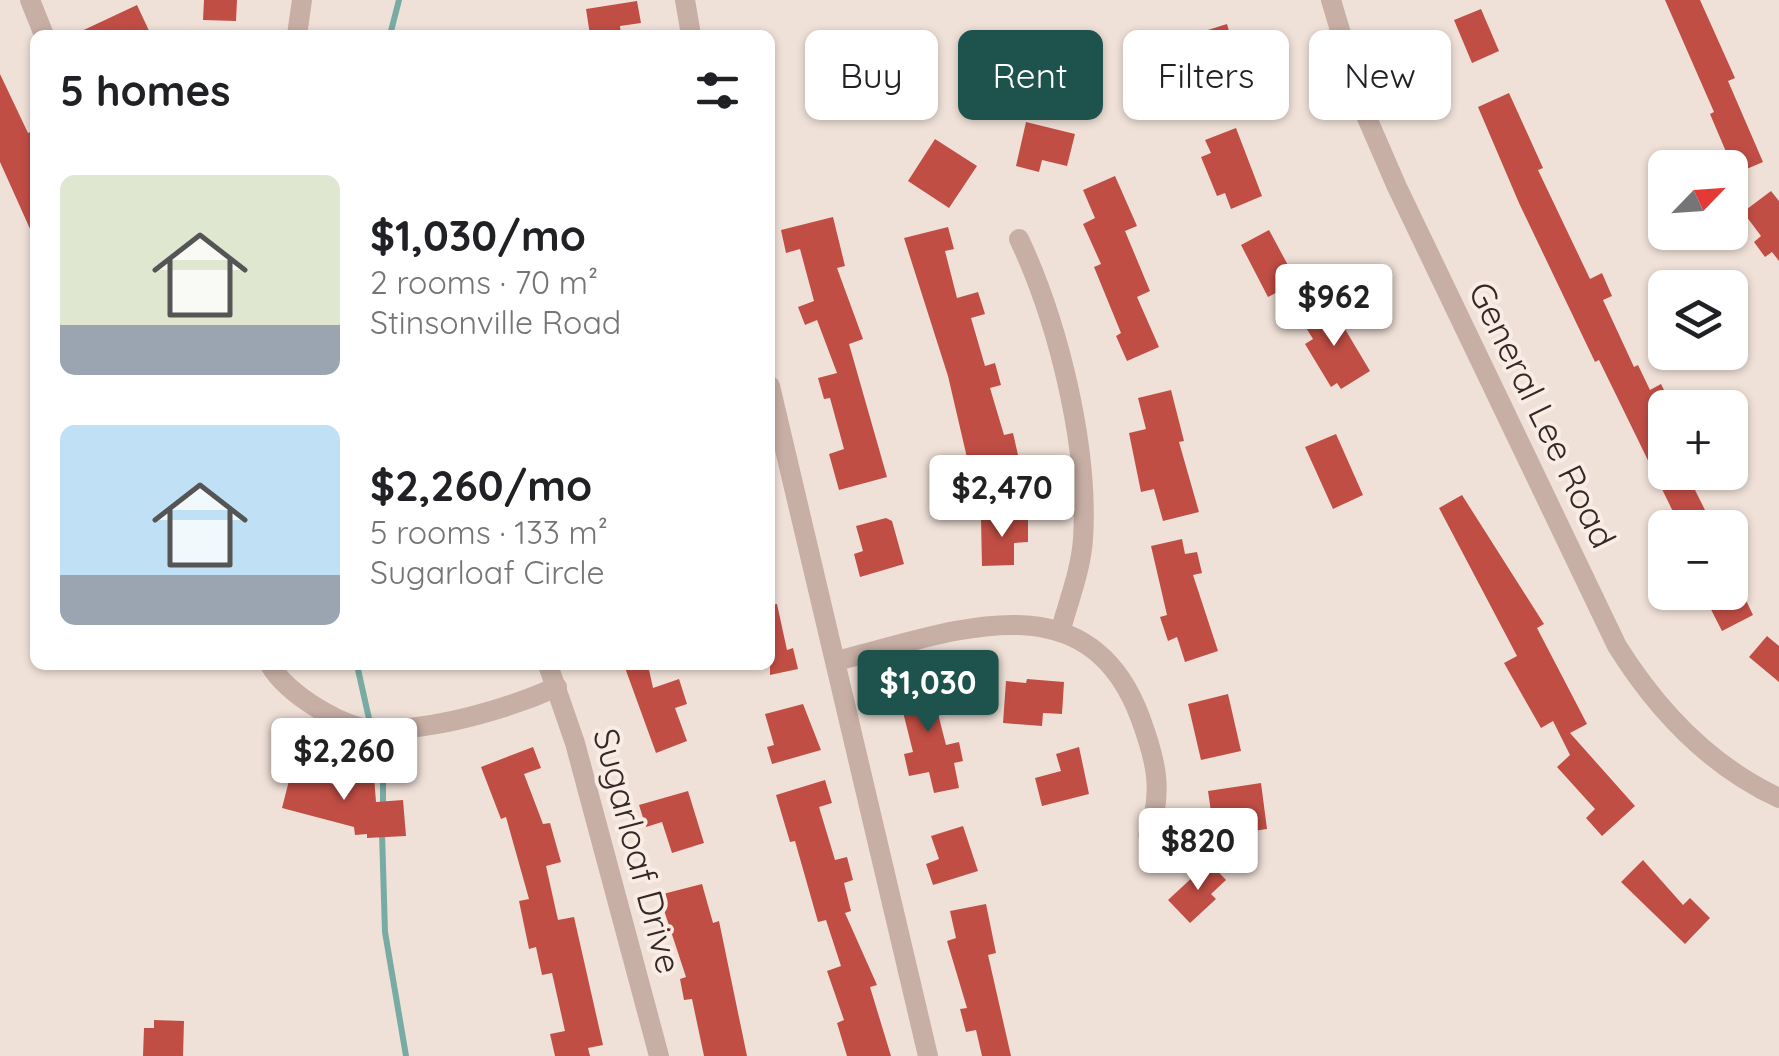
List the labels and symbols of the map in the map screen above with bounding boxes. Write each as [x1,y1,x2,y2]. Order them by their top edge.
north arrow [1648,150,1748,250]
pin: $962 [1275,264,1393,349]
street label: General Lee Road [1459,274,1626,555]
pin: $2,470 [921,455,1083,540]
pin: $1,030 [847,650,1009,735]
pin: $2,260 [263,718,425,803]
street label: Sugarloaf Drive [584,723,692,978]
pin: $820 [1139,808,1257,893]

